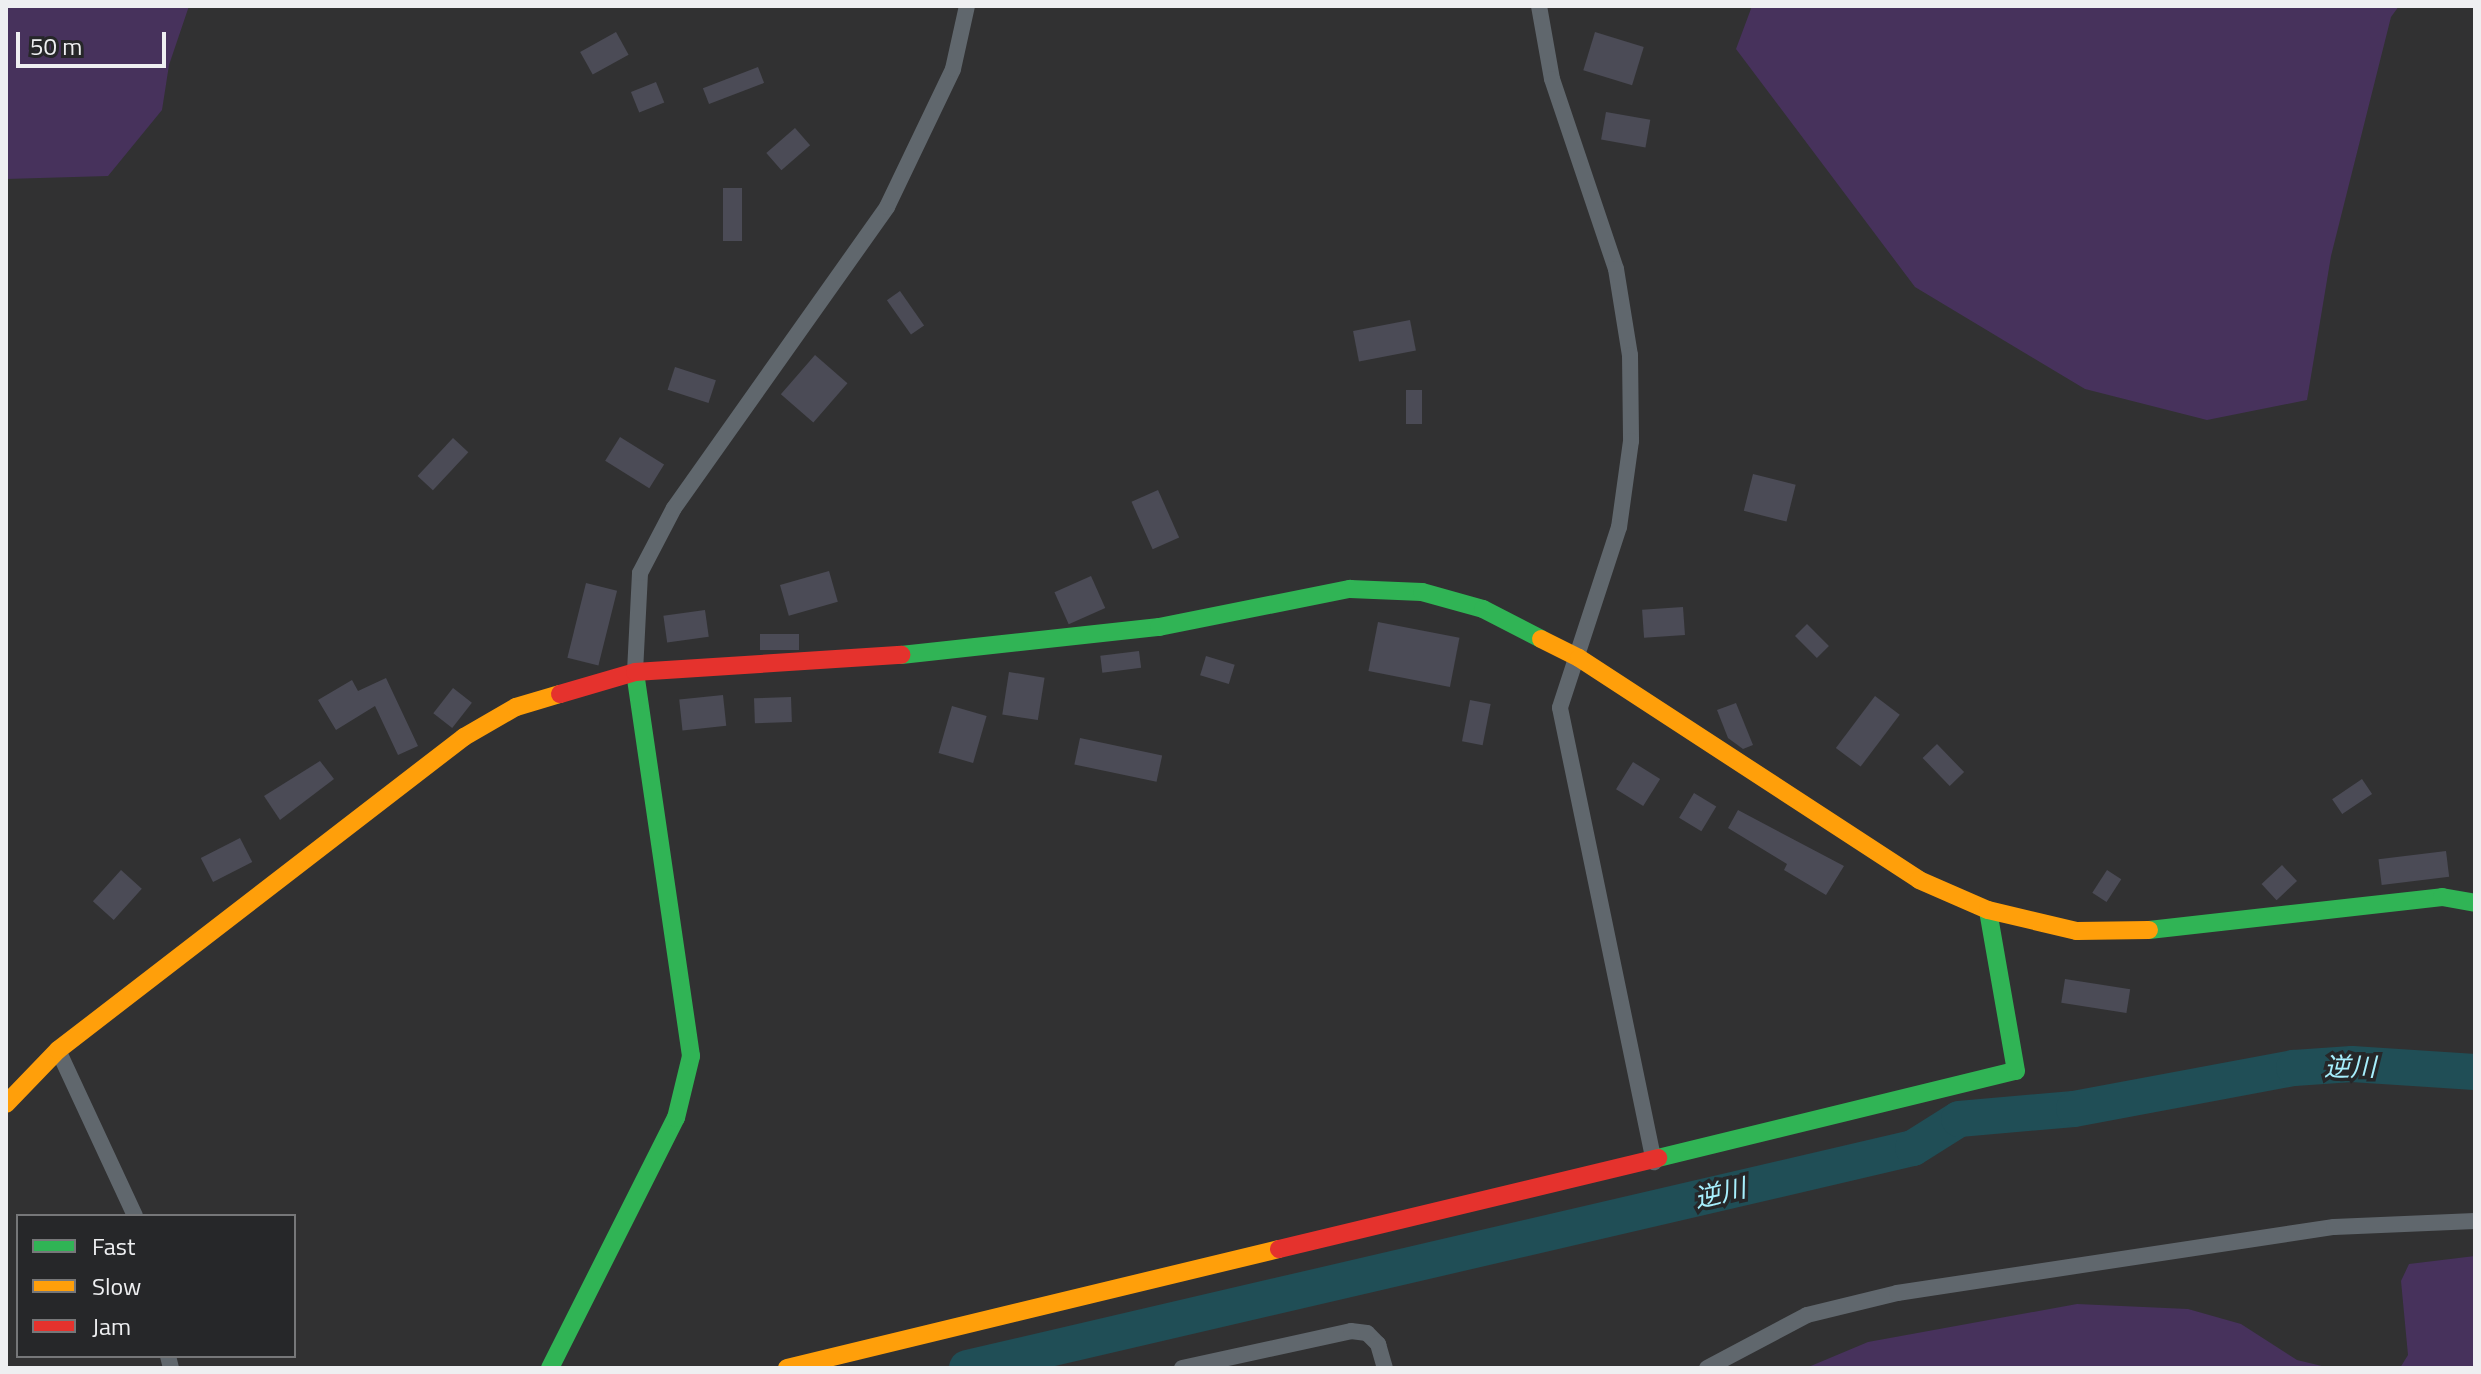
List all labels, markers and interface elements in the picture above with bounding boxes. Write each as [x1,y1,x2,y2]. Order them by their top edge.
scale bar [20,16,170,66]
text: 50 m [30,28,82,64]
water label: 逆川 [2324,1051,2376,1083]
water label: 逆川 [1691,1172,1749,1214]
legend [16,1214,296,1358]
text: Fast [92,1228,135,1264]
text: Slow [92,1268,141,1304]
text: Jam [92,1308,131,1344]

